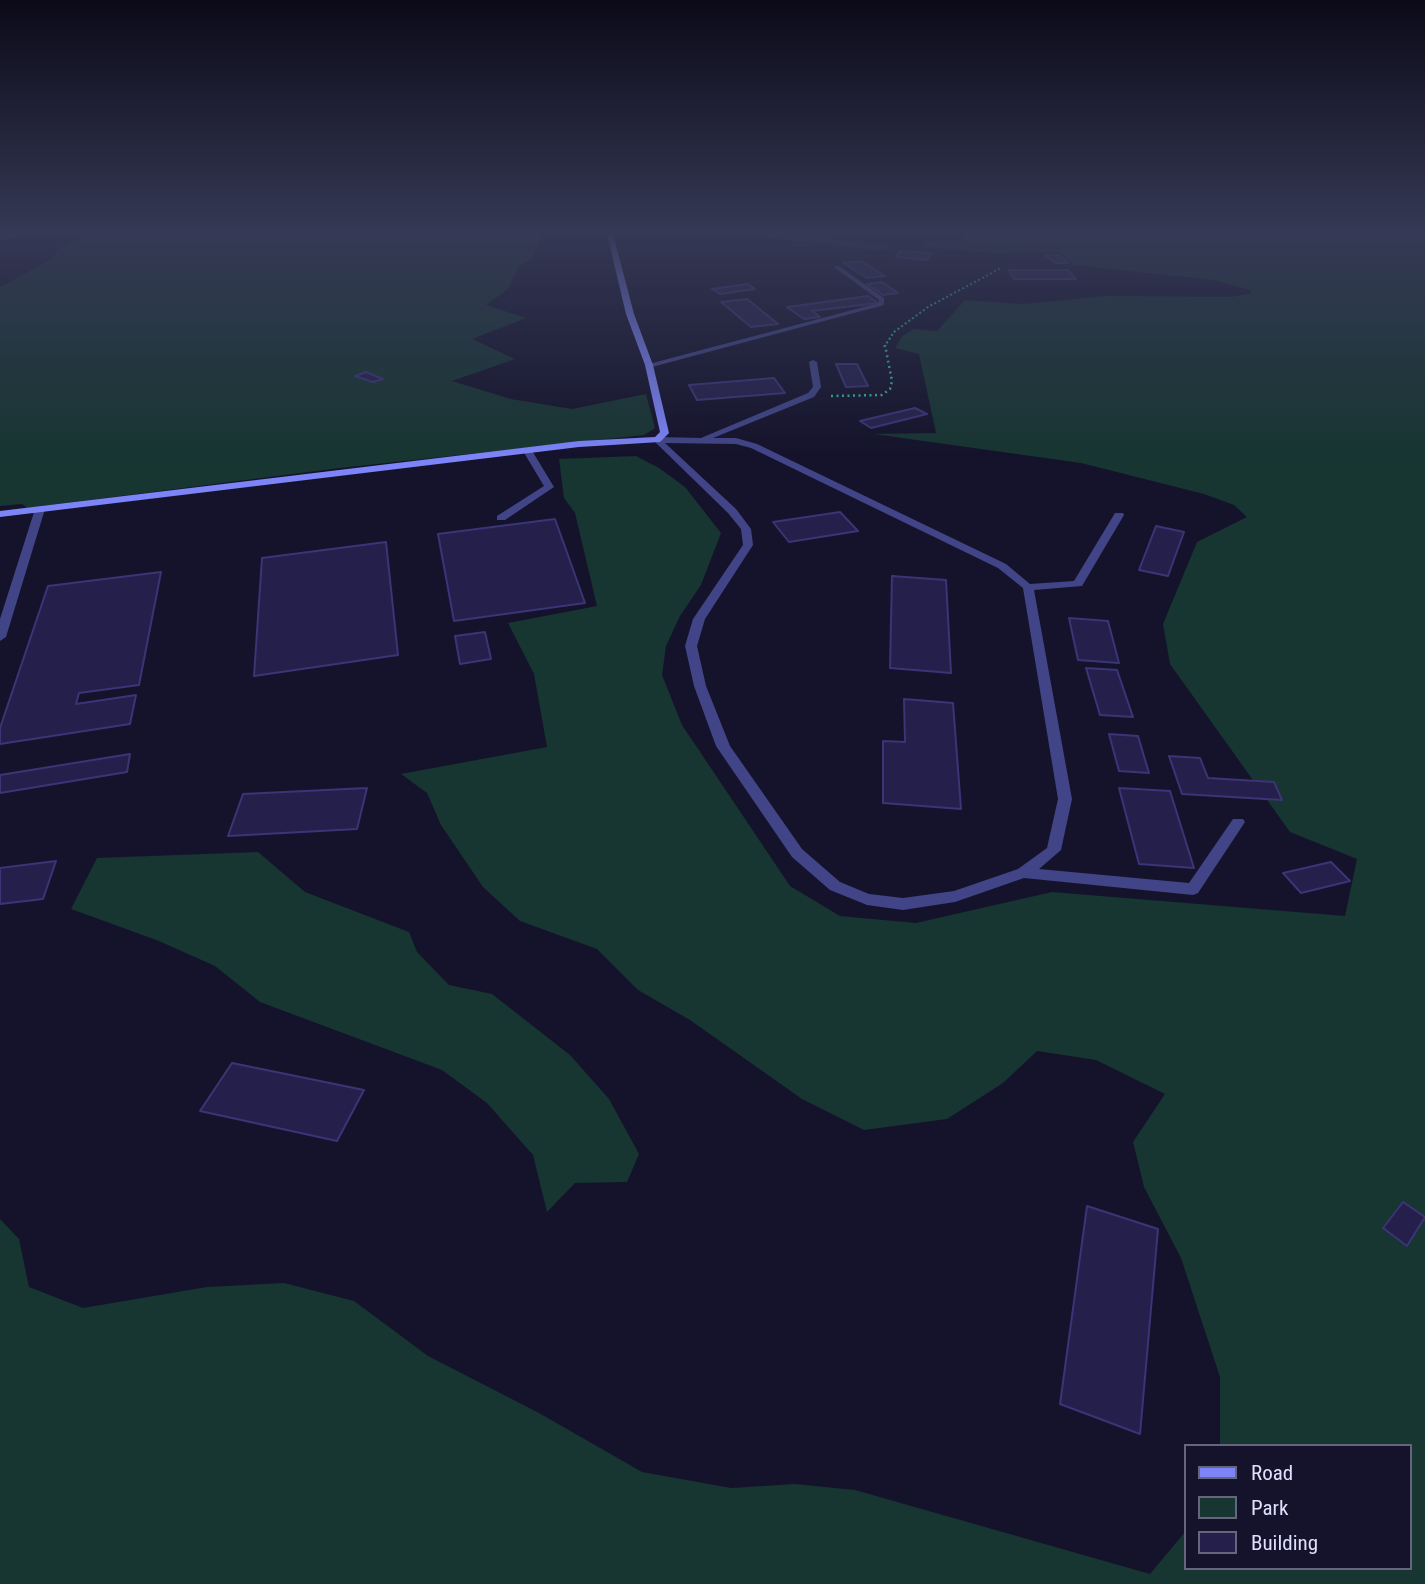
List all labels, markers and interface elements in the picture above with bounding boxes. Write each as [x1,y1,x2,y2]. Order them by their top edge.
legend [1184,1444,1411,1570]
text: Road [1251,1461,1293,1485]
text: Park [1251,1496,1288,1520]
text: Building [1251,1531,1318,1555]

